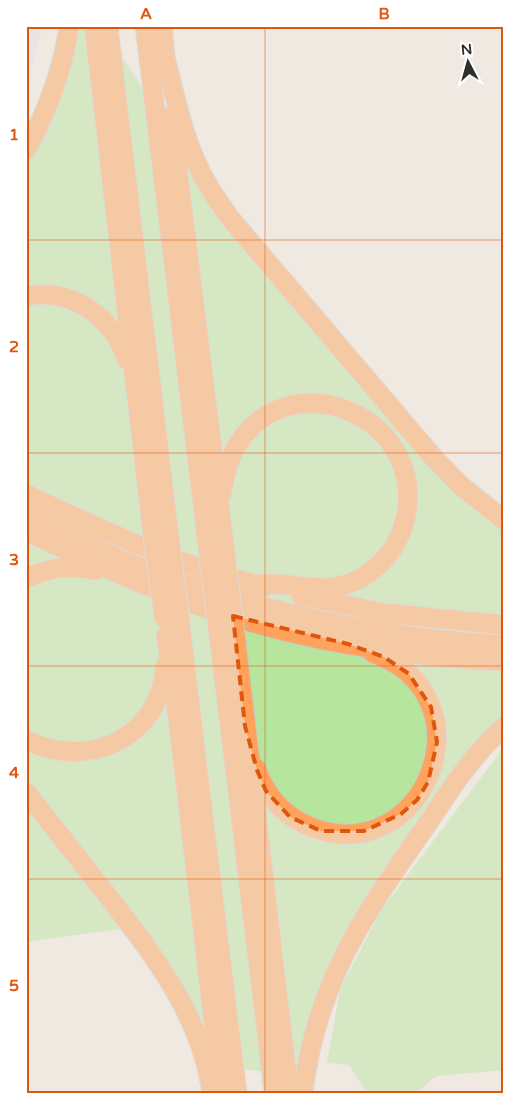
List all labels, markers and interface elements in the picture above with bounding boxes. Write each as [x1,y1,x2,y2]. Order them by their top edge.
text: A [140,4,152,24]
text: B [378,4,390,24]
north arrow [442,38,492,88]
text: N [460,41,473,59]
text: 1 [9,125,19,145]
text: 2 [9,337,19,357]
text: 3 [9,550,19,570]
text: 4 [9,763,19,783]
text: 5 [9,976,19,996]

